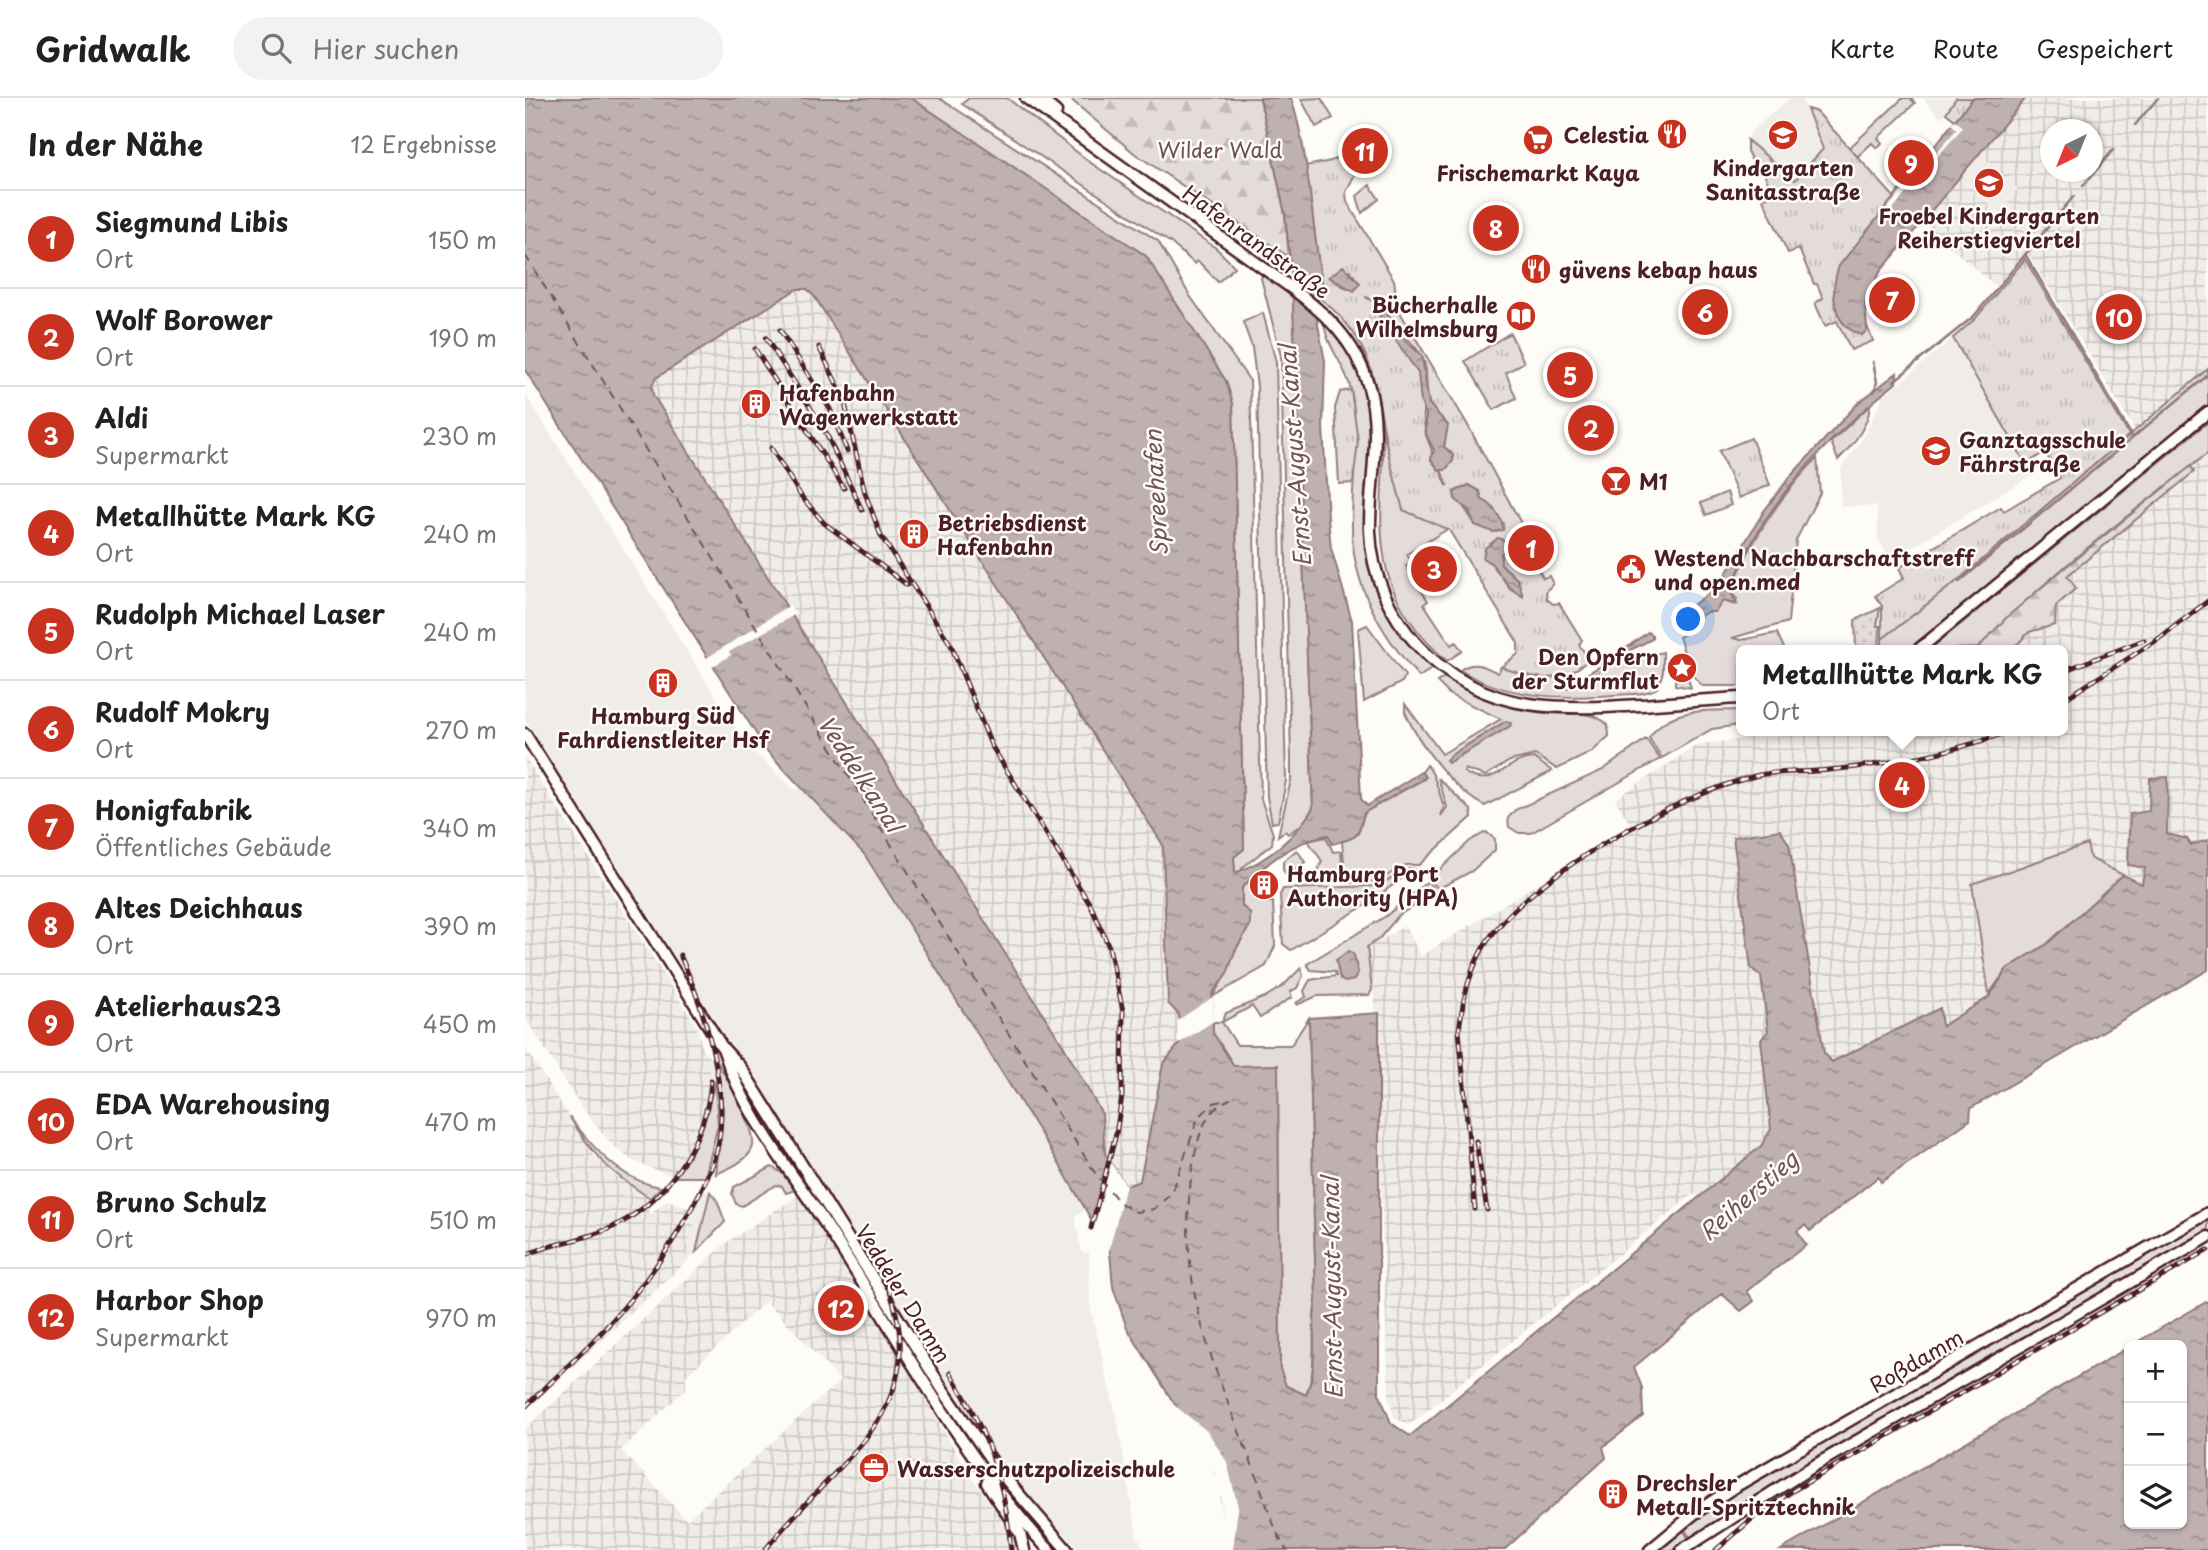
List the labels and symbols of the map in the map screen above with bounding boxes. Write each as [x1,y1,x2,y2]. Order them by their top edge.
restaurant icon: Celestia [1655,117,1689,151]
place label: Celestia [1564,118,1650,150]
school or university icon: Kindergarten Sanitasstraße [1766,118,1800,152]
north arrow [2040,119,2103,182]
supermarket icon: Frischemarkt Kaya [1521,123,1555,157]
pin: 11 [1342,125,1388,177]
park label: Wilder Wald [1158,133,1282,165]
pin: 9 [1888,137,1934,189]
place label: Kindergarten Sanitasstraße [1706,151,1860,207]
place label: Frischemarkt Kaya [1436,156,1640,188]
school or university icon: Froebel Kindergarten Reiherstiegviertel [1972,166,2006,200]
street label: Hafenrandstraße [1176,176,1338,306]
place label: Froebel Kindergarten Reiherstiegviertel [1878,199,2100,255]
pin: 8 [1473,202,1519,254]
restaurant icon: güvens kebap haus [1519,252,1553,286]
place label: güvens kebap haus [1559,253,1758,285]
pin: 7 [1869,274,1915,326]
pin: 6 [1682,286,1728,338]
place label: Bücherhalle Wilhelmsburg [1356,288,1498,344]
pin: 10 [2096,291,2142,343]
library icon: Bücherhalle Wilhelmsburg [1504,299,1538,333]
water label: Ernst-August-Kanal [1269,340,1319,568]
pin: 5 [1547,349,1593,401]
place label: Hafenbahn Wagenwerkstatt [779,376,958,432]
building icon: Hafenbahn Wagenwerkstatt [739,387,773,421]
pin: 2 [1568,402,1614,454]
place label: Ganztagsschule Fährstraße [1959,423,2126,479]
water label: Spreehafen [1134,428,1176,557]
school or university icon: Ganztagsschule Fährstraße [1919,434,1953,468]
bar icon: M1 [1599,464,1633,498]
place label: M1 [1639,465,1668,497]
place label: Betriebsdienst Hafenbahn [937,506,1087,562]
building icon: Betriebsdienst Hafenbahn [897,517,931,551]
pin: 1 [1508,522,1554,574]
place label: Westend Nachbarschaftstreff und open.med [1654,541,1976,597]
pin: 3 [1411,543,1457,595]
public building icon: Westend Nachbarschaftstreff und open.med [1614,552,1648,586]
your location [1671,602,1705,636]
place label: Den Opfern der Sturmflut [1512,640,1659,696]
place icon: Den Opfern der Sturmflut [1665,651,1699,685]
building icon: Hamburg Süd Fahrdienstleiter Hsf [646,666,680,700]
place label: Hamburg Süd Fahrdienstleiter Hsf [557,699,771,755]
water label: Veddelkanal [810,708,914,841]
pin: 4 [1879,759,1925,811]
place label: Hamburg Port Authority (HPA) [1287,857,1458,913]
building icon: Hamburg Port Authority (HPA) [1247,868,1281,902]
water label: Reiherstieg [1691,1141,1807,1248]
water label: Ernst-August-Kanal [1312,1173,1350,1399]
street label: Veddeler Damm [848,1217,960,1369]
pin: 12 [818,1282,864,1334]
street label: Roßdamm [1863,1320,1969,1400]
office icon: Wasserschutzpolizeischule [857,1451,891,1485]
place label: Wasserschutzpolizeischule [897,1452,1175,1484]
place label: Drechsler Metall-Spritztechnik [1636,1466,1856,1522]
building icon: Drechsler Metall-Spritztechnik [1596,1477,1630,1511]

